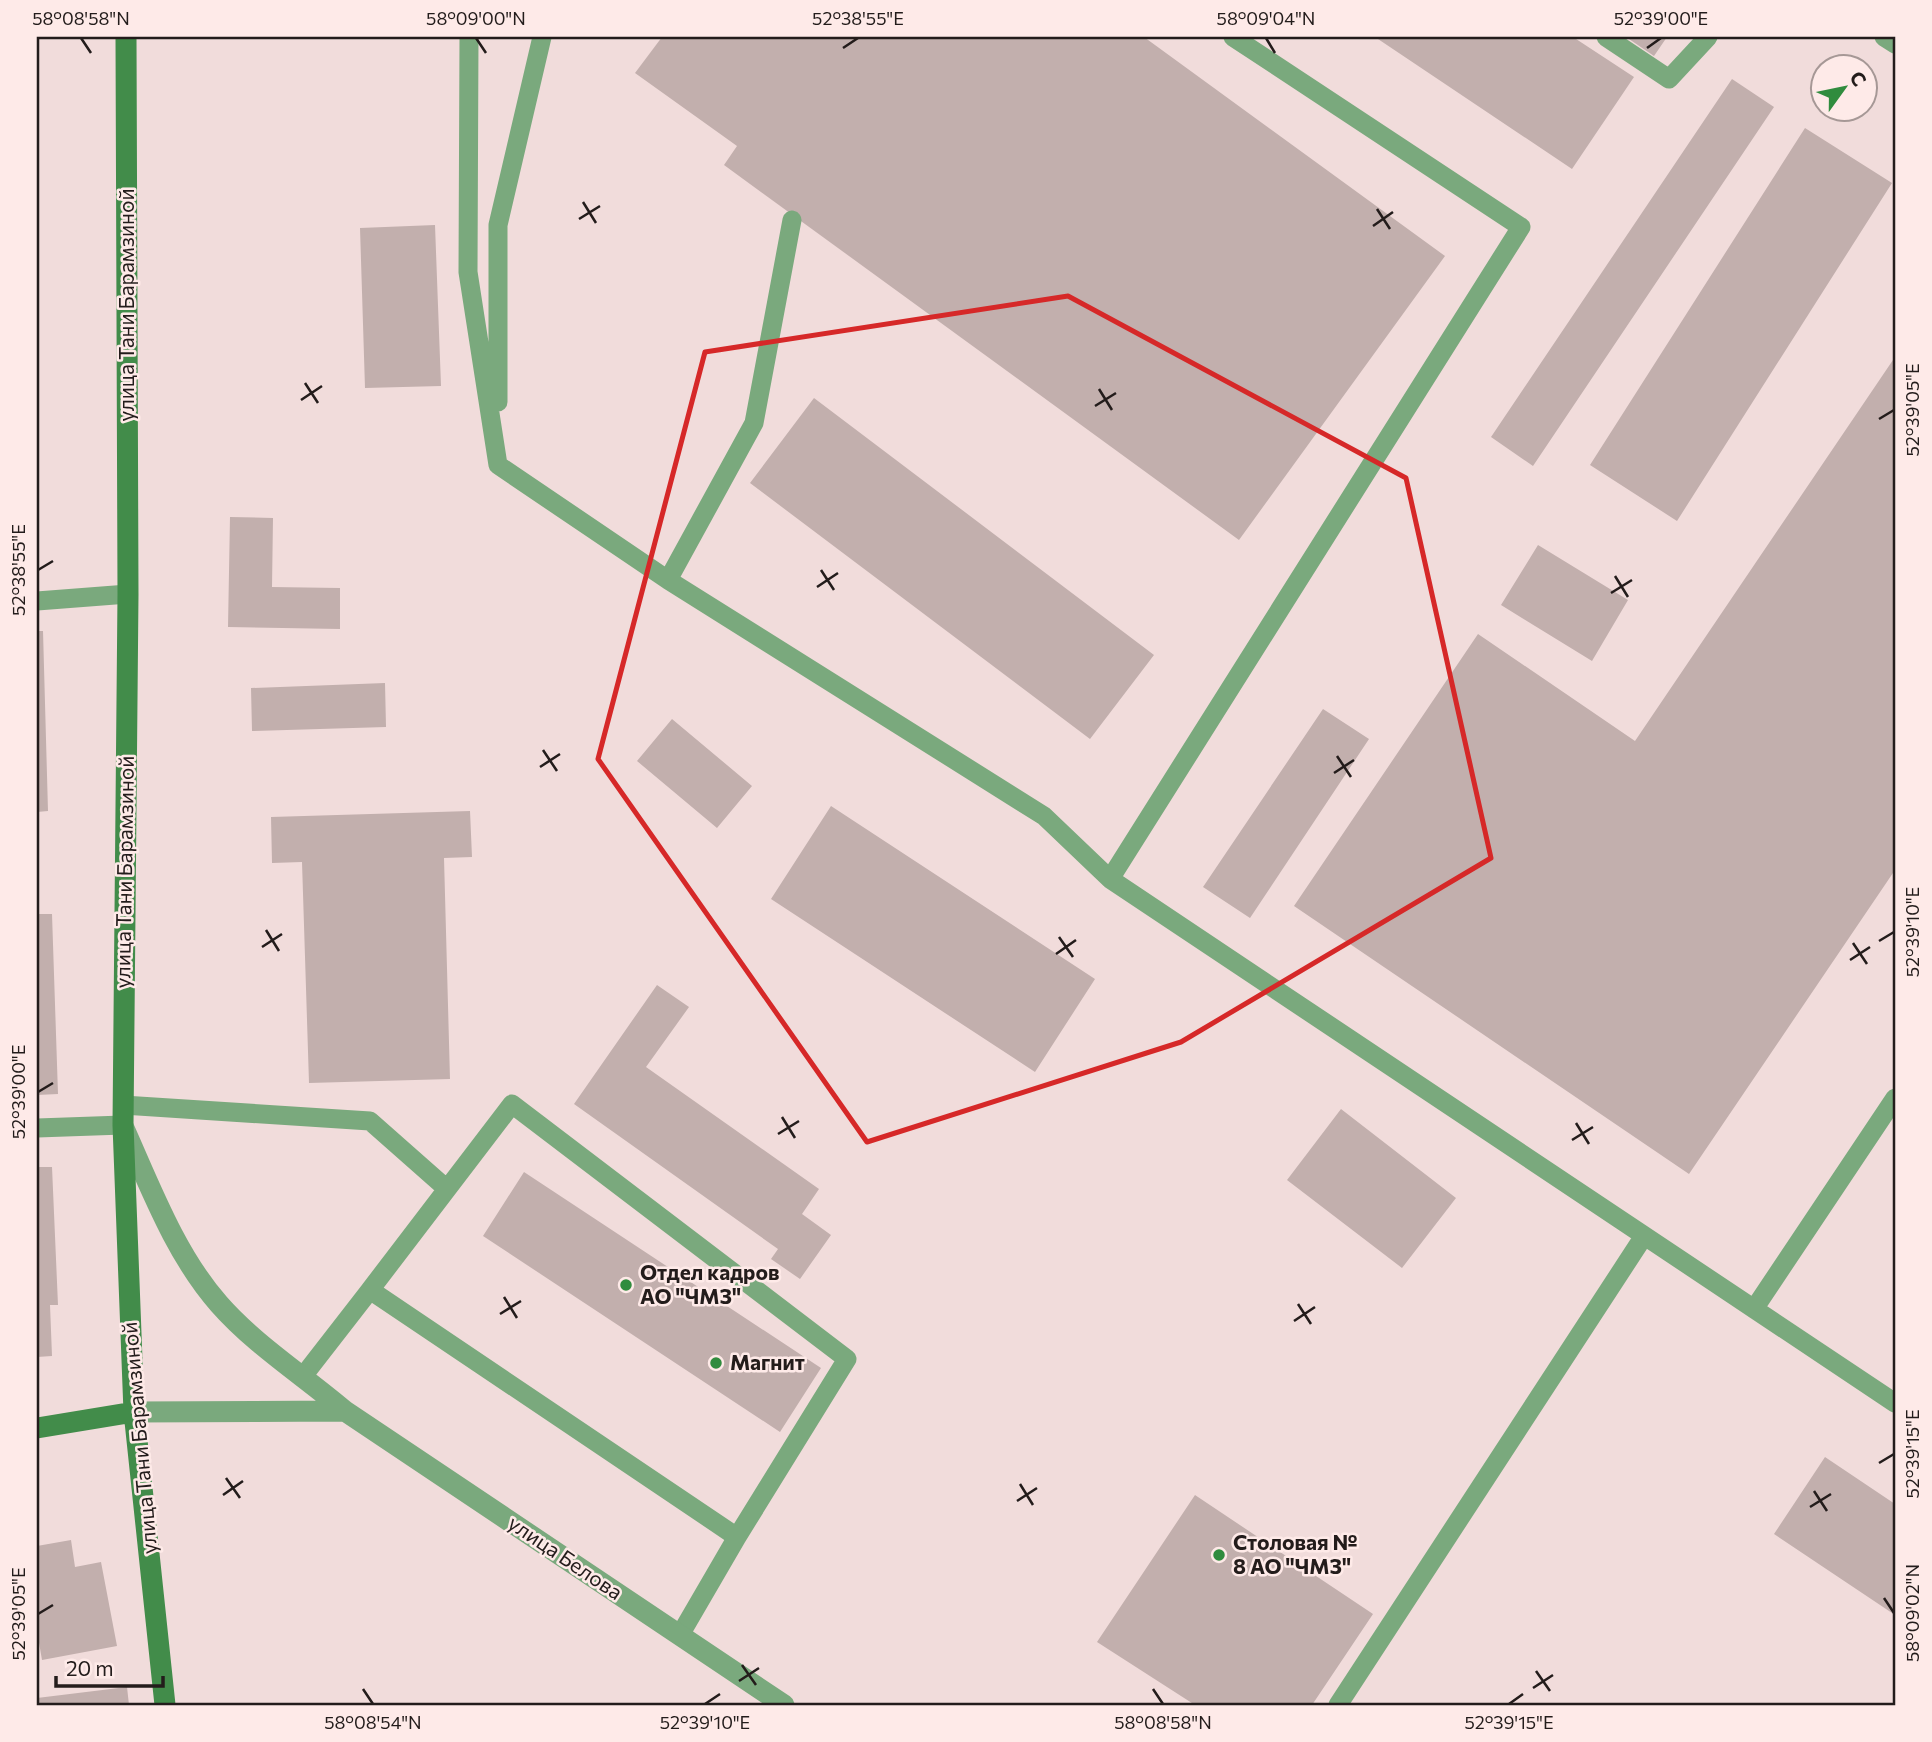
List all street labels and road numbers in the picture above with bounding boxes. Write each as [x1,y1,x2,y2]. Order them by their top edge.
street label: улица Тани Барамзиной [113,189,138,421]
street label: улица Тани Барамзиной [109,755,138,989]
street label: улица Тани Барамзиной [116,1321,161,1555]
street label: улица Белова [504,1509,628,1604]

